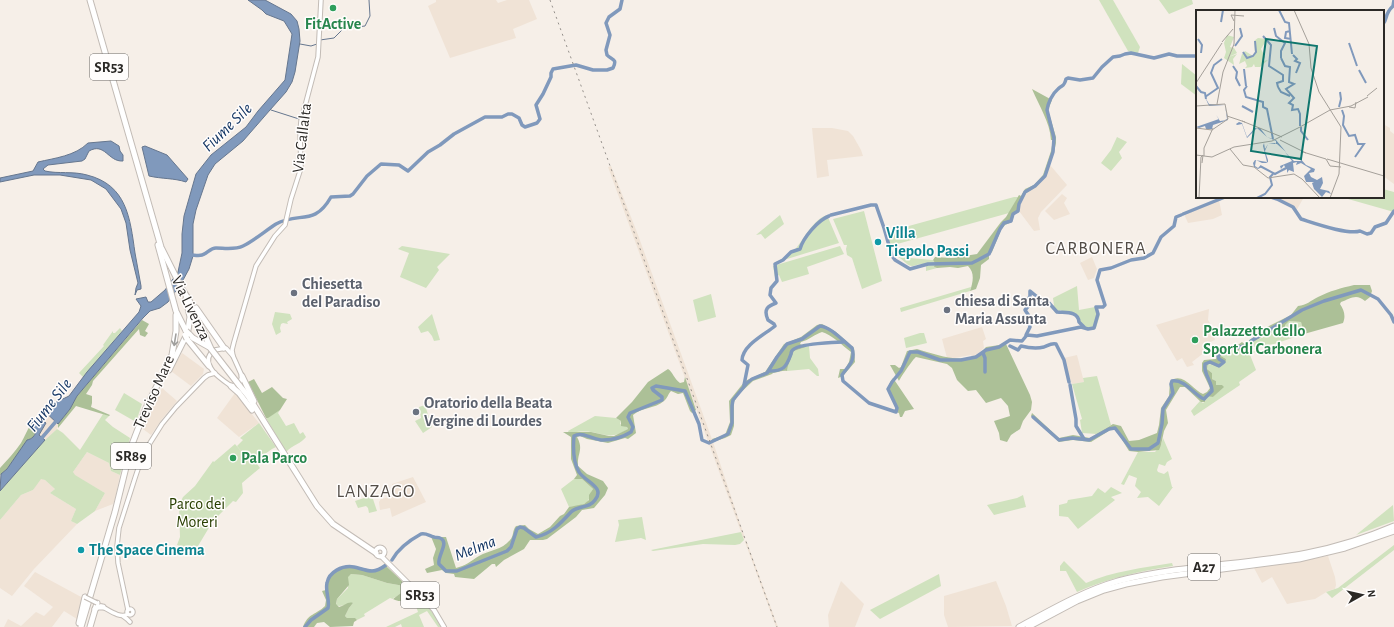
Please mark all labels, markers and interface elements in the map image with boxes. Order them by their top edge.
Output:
marker: FitActive [328,3,338,13]
inset map [1196,10,1384,198]
place label: FitActive [305,16,362,32]
road number: SR53 [90,54,128,80]
water label: Fiume Sile [199,99,255,155]
street label: Via Callalta [290,102,314,174]
place label: Villa Tiepolo Passi [886,225,969,259]
marker: Villa Tiepolo Passi [873,237,883,247]
district label: CARBONERA [1045,240,1147,258]
street label: Via Livenza [169,273,213,343]
place label: Chiesetta del Paradiso [302,276,380,310]
marker: Chiesetta del Paradiso [289,288,299,298]
place label: chiesa di Santa Maria Assunta [955,293,1050,327]
marker: chiesa di Santa Maria Assunta [942,305,952,315]
place label: Palazzetto dello Sport di Carbonera [1203,323,1322,357]
one-way arrow [171,333,179,346]
marker: Palazzetto dello Sport di Carbonera [1190,335,1200,345]
street label: Treviso Mare [131,353,177,431]
water label: Fiume Sile [23,375,75,435]
place label: Oratorio della Beata Vergine di Lourdes [424,395,553,429]
marker: Oratorio della Beata Vergine di Lourdes [411,407,421,417]
road number: SR89 [111,443,151,469]
place label: Pala Parco [241,450,307,466]
marker: Pala Parco [228,453,238,463]
district label: LANZAGO [336,483,416,501]
park label: Parco dei Moreri [169,496,225,530]
water label: Melma [452,532,498,564]
place label: The Space Cinema [89,542,205,558]
marker: The Space Cinema [76,545,86,555]
road number: A27 [1188,554,1220,580]
north arrow [1342,575,1382,615]
road number: SR53 [401,582,439,608]
text: N [1365,589,1377,598]

